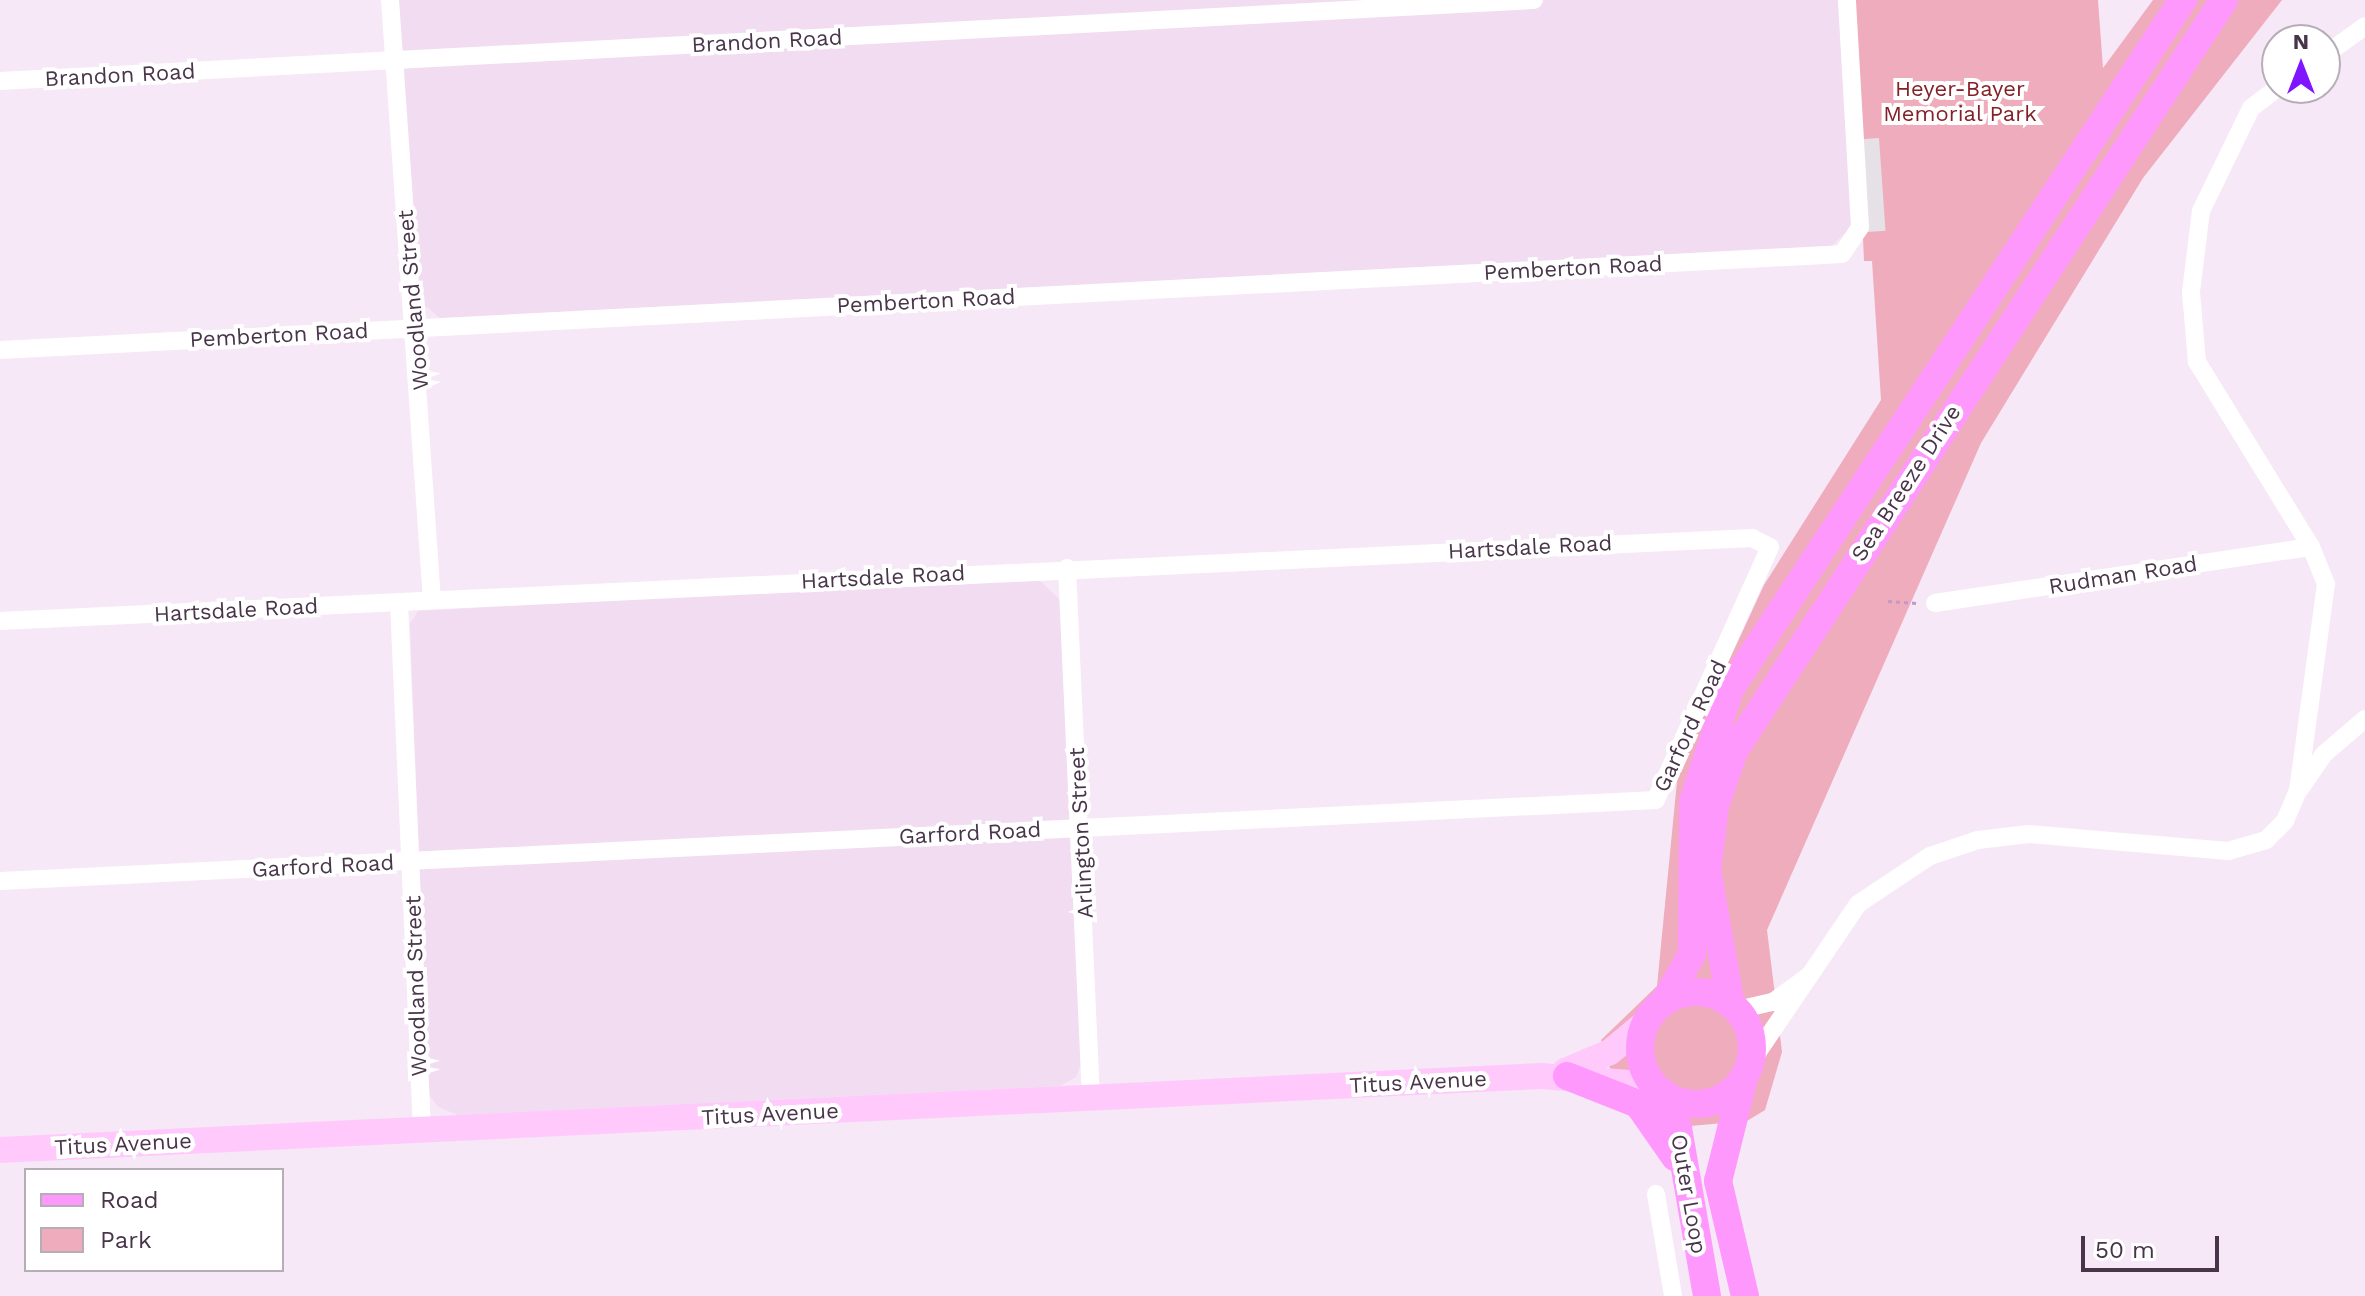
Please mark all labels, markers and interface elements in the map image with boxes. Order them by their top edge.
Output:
street label: Brandon Road [691,24,843,58]
north arrow [2261,24,2341,104]
text: N [2293,29,2309,54]
street label: Brandon Road [44,58,196,92]
park label: Heyer-Bayer Memorial Park [1883,75,2037,126]
street label: Woodland Street [392,209,434,391]
street label: Pemberton Road [1483,250,1663,286]
street label: Pemberton Road [836,283,1016,319]
street label: Pemberton Road [189,317,369,353]
street label: Sea Breeze Drive [1845,400,1967,566]
street label: Hartsdale Road [1447,530,1613,564]
street label: Rudman Road [2047,550,2199,600]
street label: Hartsdale Road [800,560,966,594]
street label: Hartsdale Road [153,593,319,627]
street label: Garford Road [1648,656,1732,796]
street label: Arlington Street [1063,747,1099,919]
street label: Garford Road [898,816,1042,850]
street label: Garford Road [251,849,395,883]
street label: Woodland Street [400,895,432,1077]
street label: Titus Avenue [1348,1065,1488,1099]
street label: Titus Avenue [700,1097,840,1131]
street label: Titus Avenue [53,1127,193,1161]
street label: Outer Loop [1665,1132,1713,1256]
legend [24,1168,284,1272]
text: Road [100,1186,159,1214]
scale bar [2085,1220,2223,1270]
text: Park [100,1226,152,1254]
text: 50 m [2095,1236,2155,1264]

